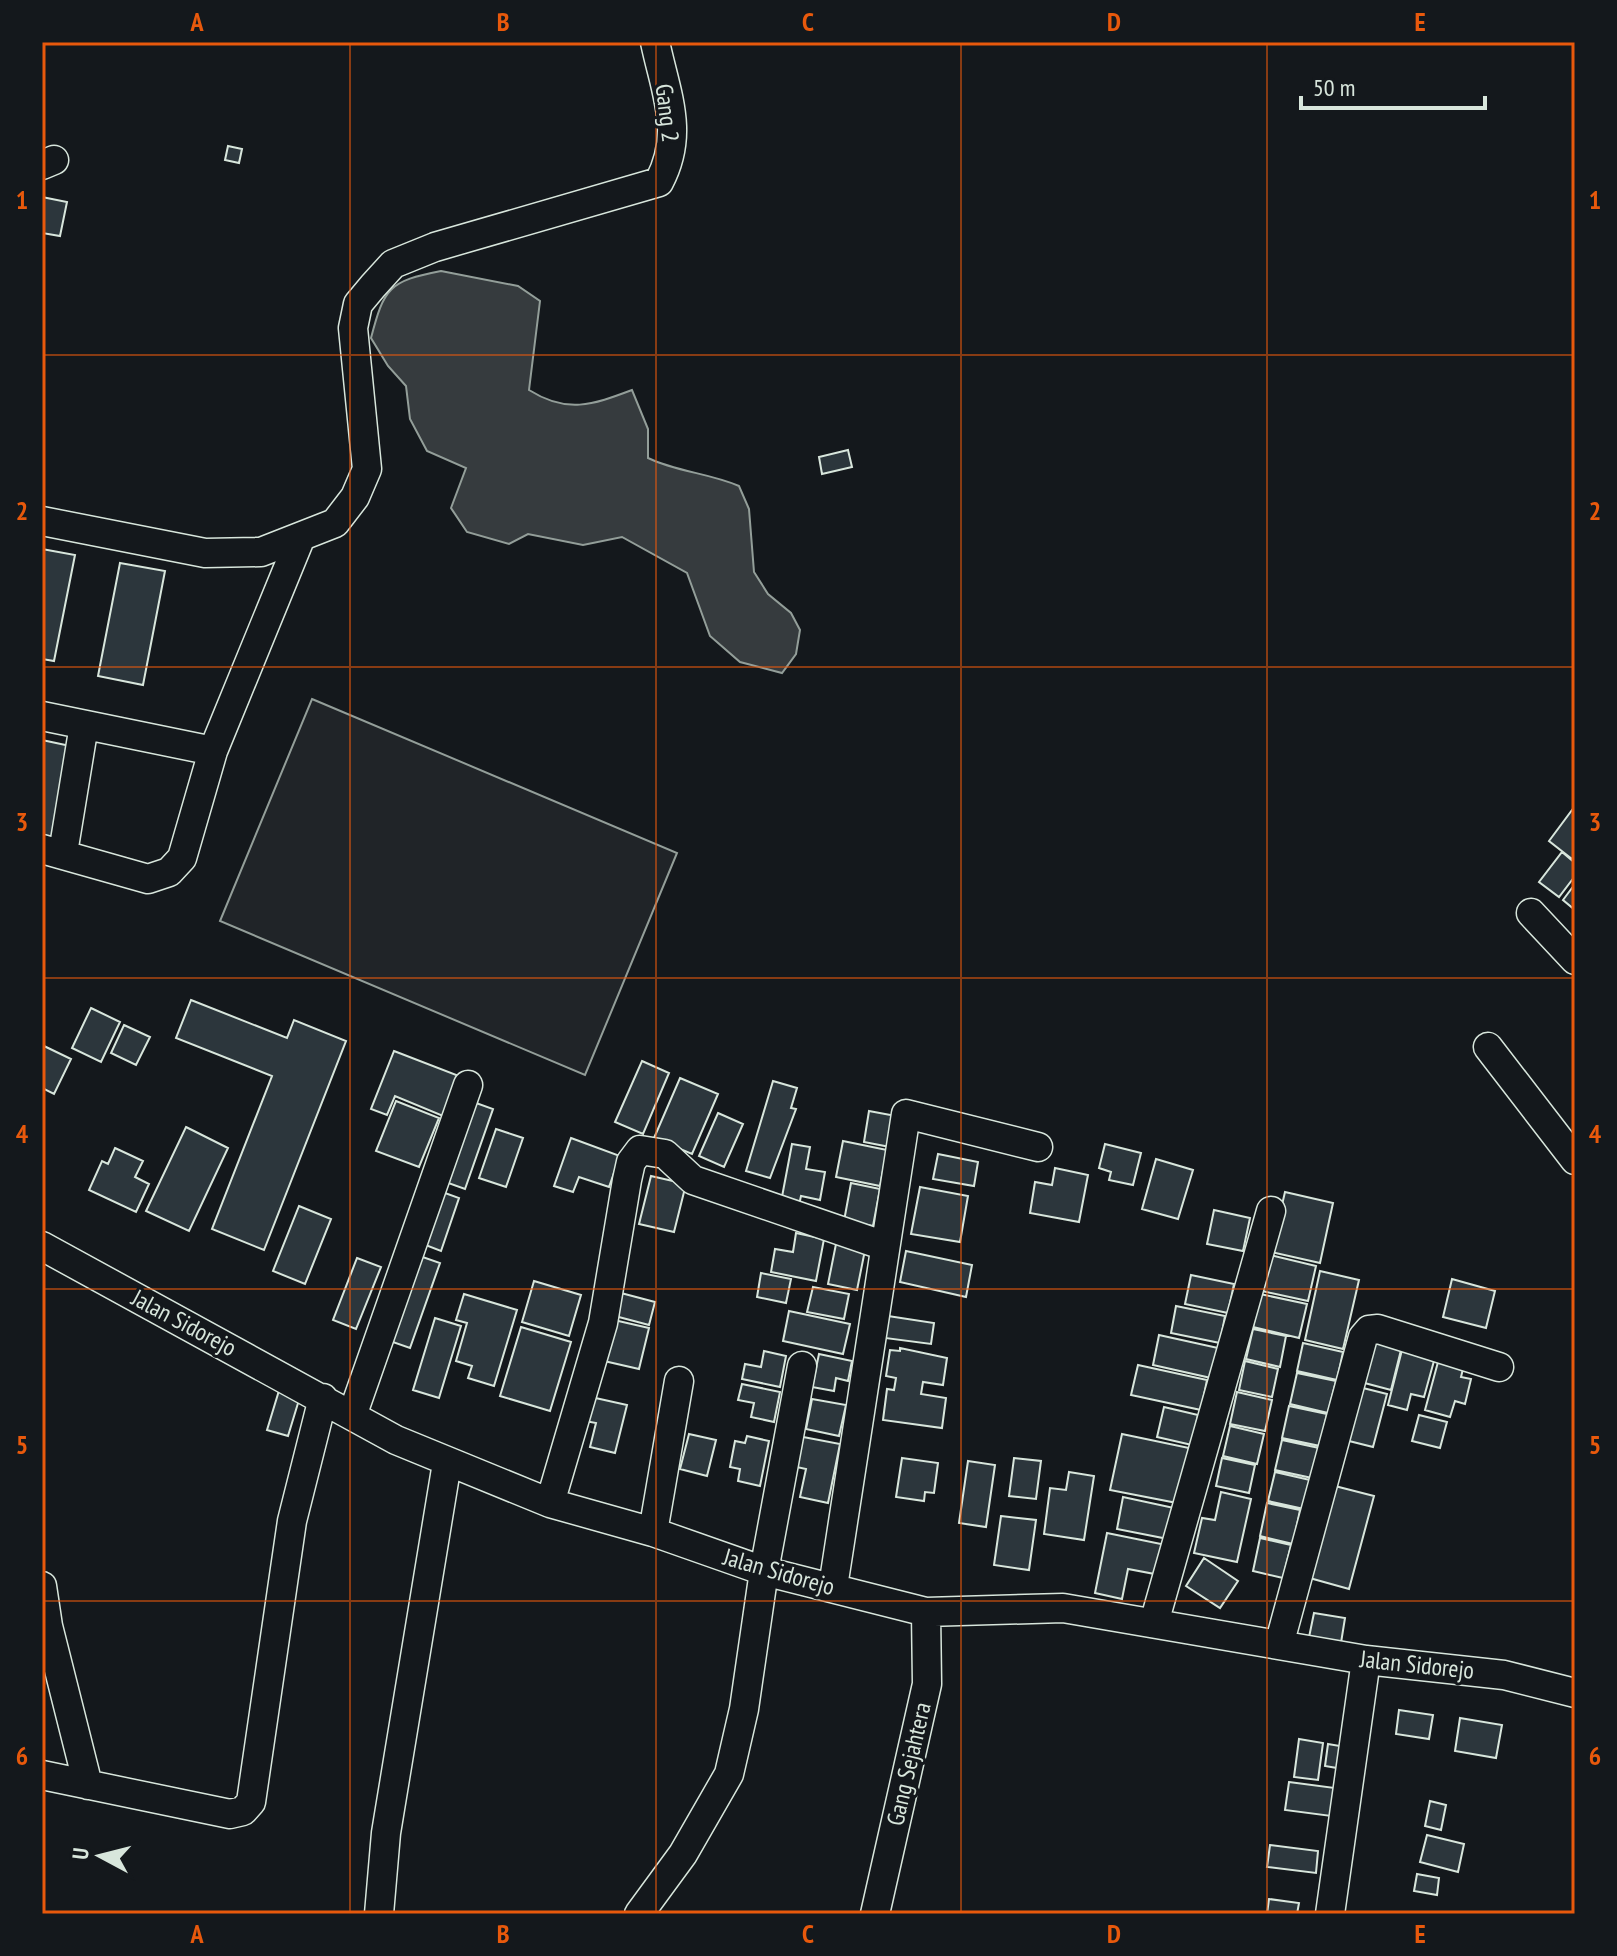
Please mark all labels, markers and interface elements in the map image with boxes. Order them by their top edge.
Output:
text: A [189,5,204,38]
text: B [497,5,510,38]
text: C [802,5,814,38]
text: D [1107,5,1121,38]
text: E [1414,5,1426,38]
scale bar [1301,60,1485,110]
text: 50 m [1313,72,1355,103]
street label: Gang 2 [649,82,686,144]
text: 1 [16,183,28,216]
text: 1 [1589,183,1601,216]
text: 2 [16,494,28,527]
text: 2 [1589,494,1601,527]
text: 3 [16,805,28,838]
text: 3 [1589,805,1601,838]
text: 4 [16,1117,29,1150]
text: 4 [1589,1117,1602,1150]
street label: Jalan Sidorejo [126,1282,242,1363]
text: 5 [16,1428,28,1461]
text: 5 [1589,1428,1601,1461]
street label: Jalan Sidorejo [719,1541,838,1602]
street label: Jalan Sidorejo [1358,1643,1476,1686]
street label: Gang Sejahtera [879,1699,938,1828]
text: 6 [16,1739,28,1772]
text: 6 [1589,1739,1601,1772]
north arrow [60,1816,140,1896]
text: U [66,1846,95,1861]
text: A [189,1917,204,1950]
text: B [497,1917,510,1950]
text: C [802,1917,814,1950]
text: D [1107,1917,1121,1950]
text: E [1414,1917,1426,1950]

